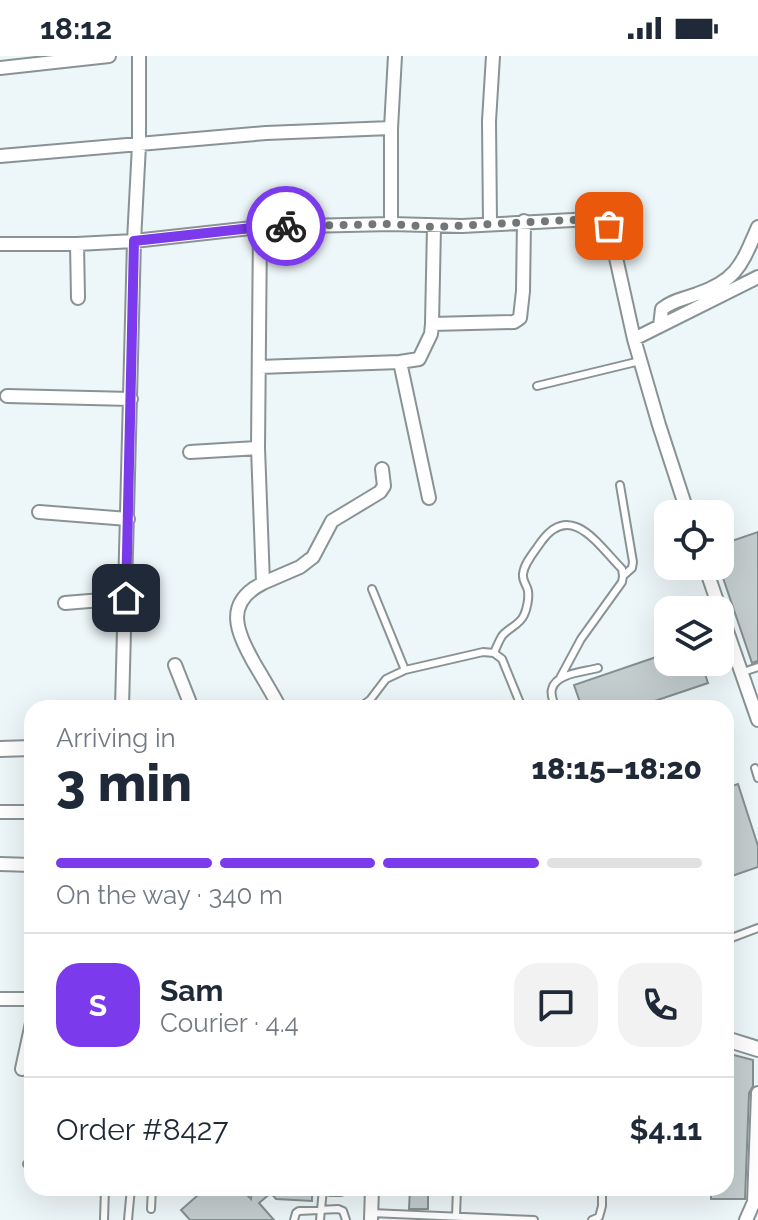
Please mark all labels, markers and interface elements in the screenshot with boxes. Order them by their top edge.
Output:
text: 18:12 [40,11,112,46]
courier [246,186,326,266]
pin [575,192,643,260]
icon: bike [264,204,308,248]
icon: bag [587,204,631,248]
map controls [654,500,734,676]
button: locate [654,500,734,580]
pin [92,564,160,632]
icon: home [104,576,148,620]
button: layers [654,596,734,676]
text: Arriving in [56,723,176,753]
text: 18:15–18:20 [532,751,702,786]
text: 3 min [56,752,192,813]
text: On the way · 340 m [56,880,283,910]
button: chat [514,963,598,1047]
button: phone [618,963,702,1047]
text: Sam [160,973,223,1008]
text: S [89,988,107,1023]
text: Courier · 4.4 [160,1008,299,1038]
text: Order #8427 [56,1112,229,1147]
text: $4.11 [629,1112,702,1147]

